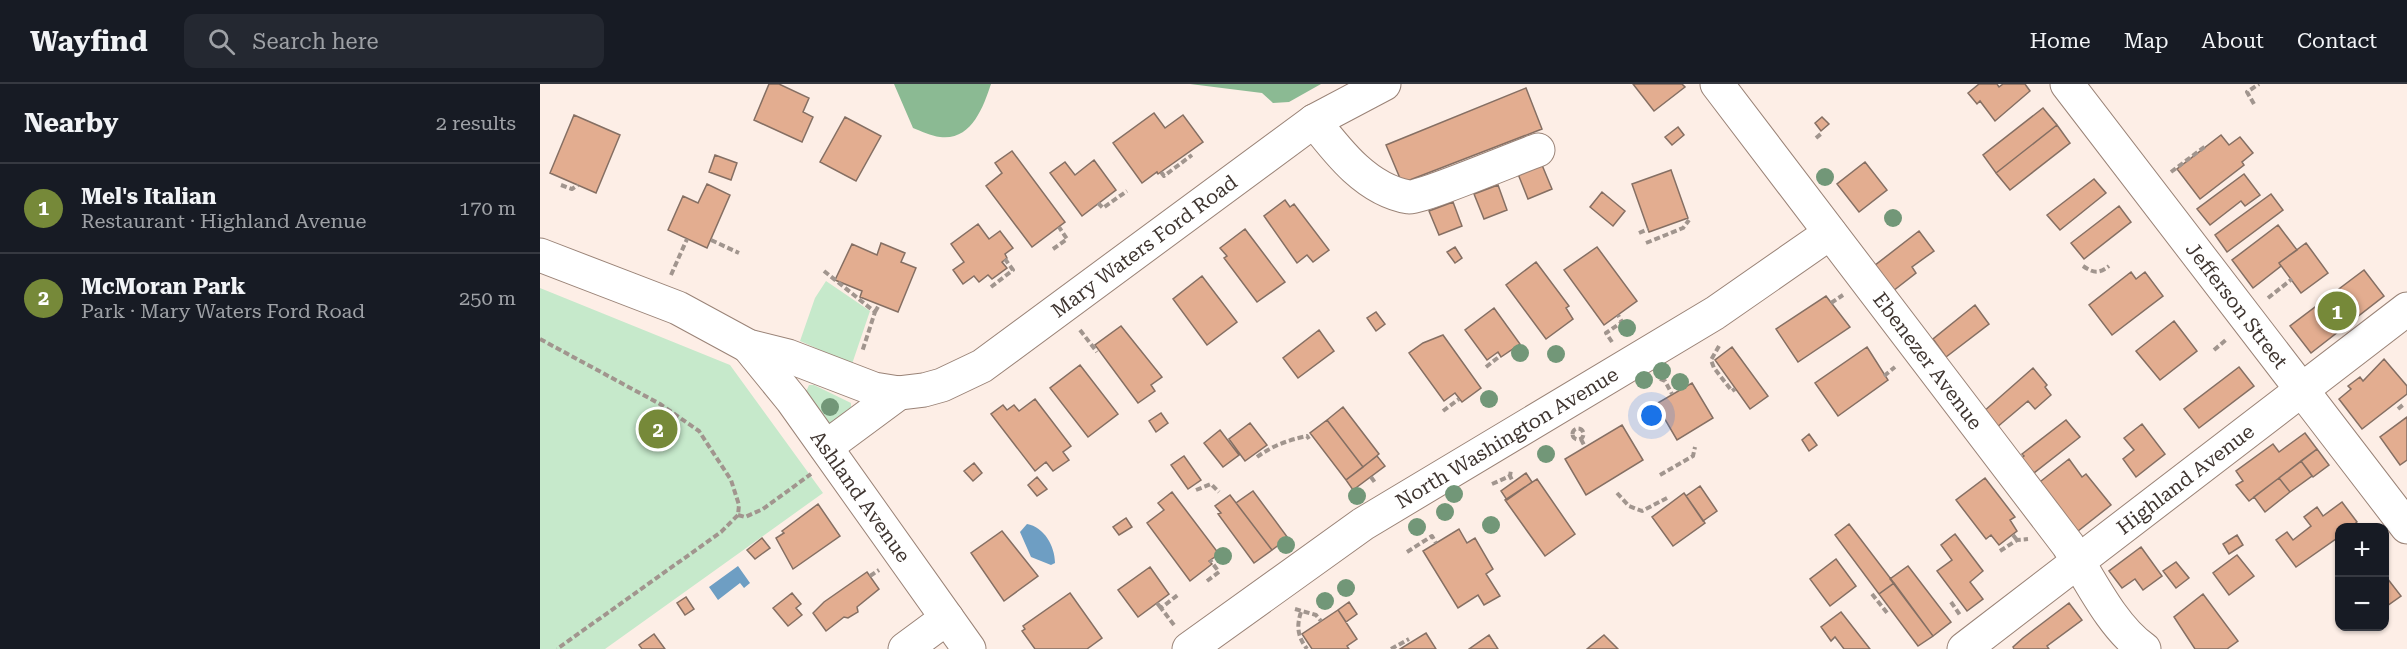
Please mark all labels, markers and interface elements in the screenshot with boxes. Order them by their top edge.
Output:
search box [184,14,604,68]
text: Wayfind [30,25,148,58]
icon: search [205,25,238,58]
text: Search here [253,29,379,54]
text: Home [2030,29,2091,53]
text: Map [2124,29,2169,53]
text: About [2202,29,2264,53]
text: Contact [2297,29,2377,53]
text: Nearby [24,108,118,138]
text: 2 results [436,111,516,135]
street label: Mary Waters Ford Road [1047,170,1242,323]
text: Mel's Italian [81,184,216,209]
text: 1 [38,196,49,220]
text: 170 m [459,196,516,220]
text: Restaurant · Highland Avenue [81,209,367,233]
street label: Jefferson Street [2181,237,2293,374]
text: McMoran Park [81,274,246,299]
text: 2 [38,286,49,310]
text: 250 m [459,286,516,310]
street label: Ebenezer Avenue [1868,288,1988,434]
pin: 1 [2318,288,2356,334]
text: Park · Mary Waters Ford Road [81,299,365,323]
street label: North Washington Avenue [1391,362,1622,514]
your location [1637,401,1666,430]
pin: 2 [638,406,678,452]
street label: Highland Avenue [2112,419,2259,539]
street label: Ashland Avenue [806,426,916,567]
map controls [2335,523,2389,631]
button: + [2335,523,2389,577]
button: − [2335,577,2389,631]

